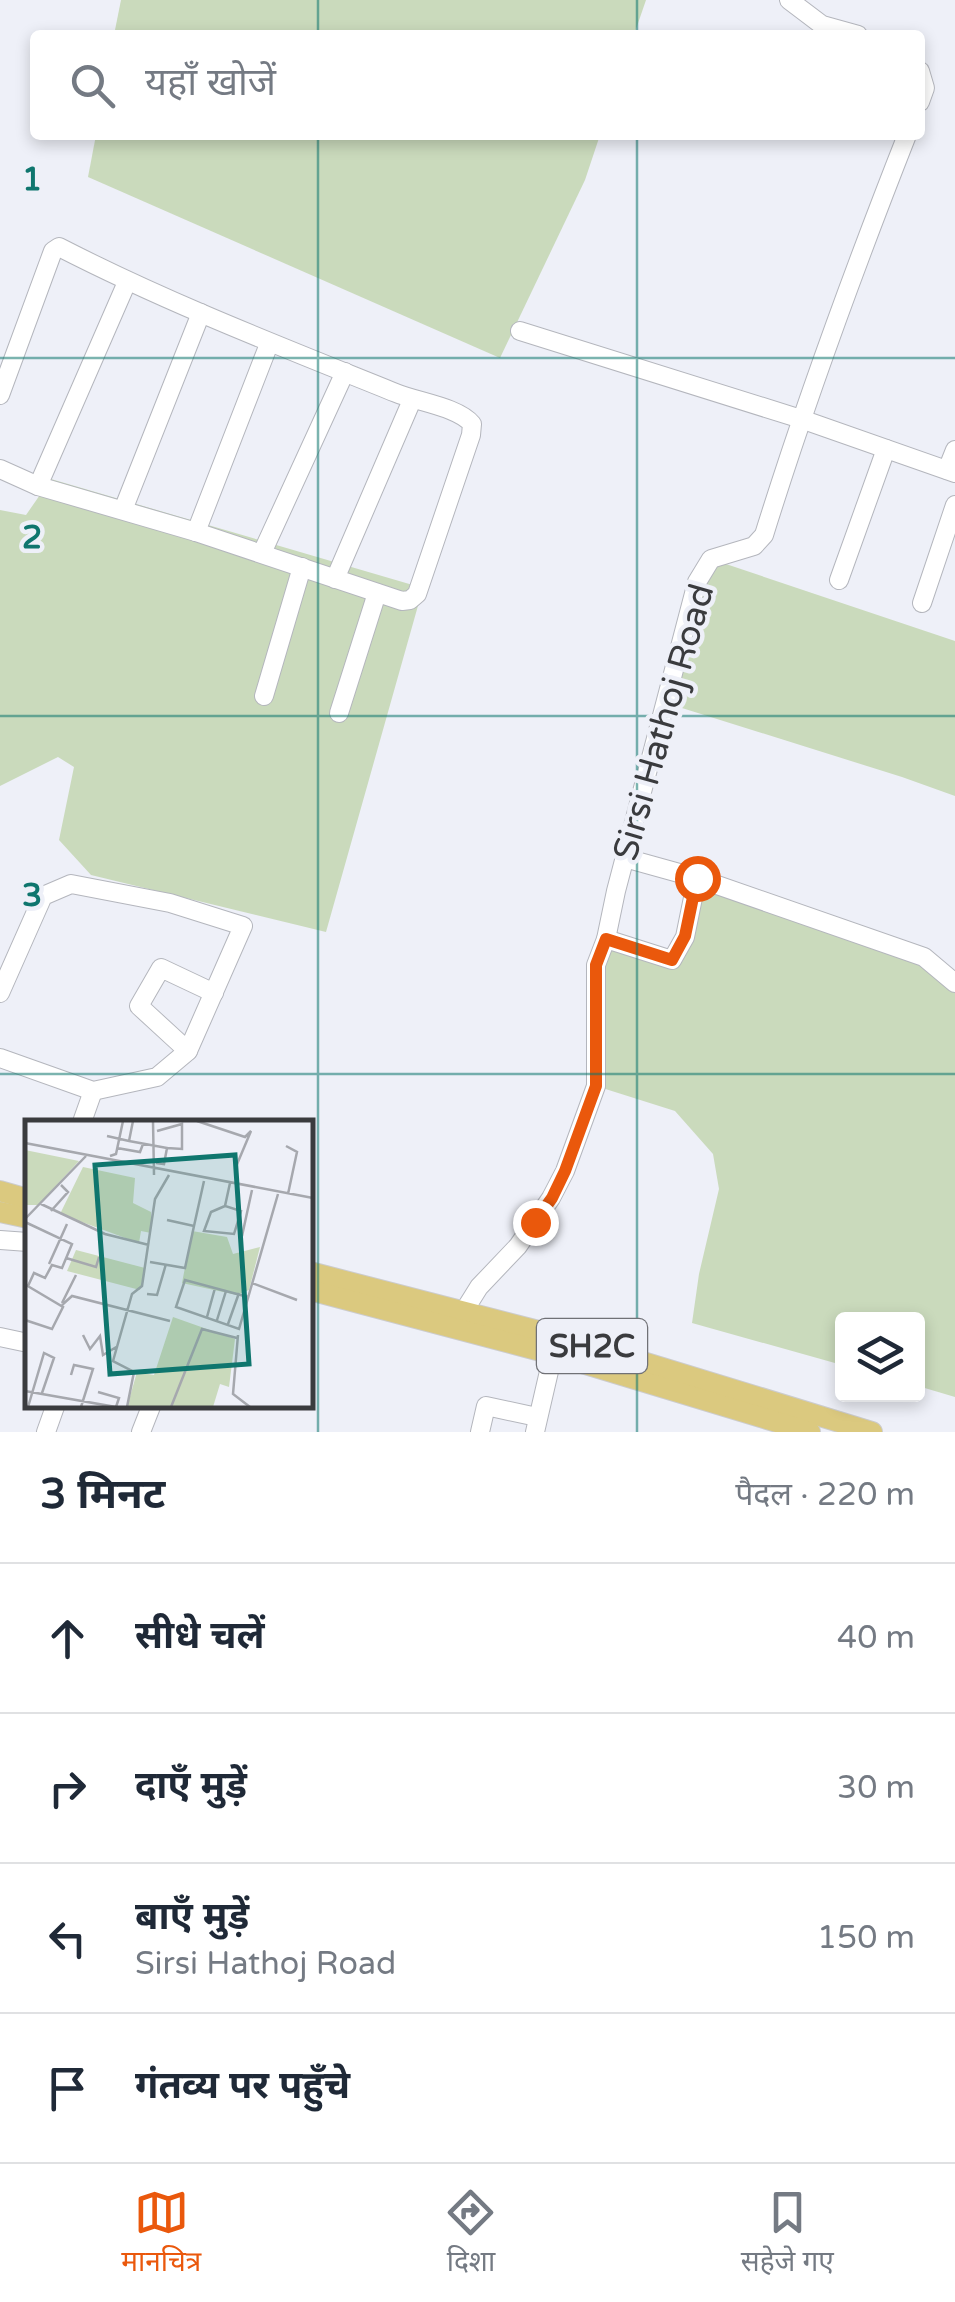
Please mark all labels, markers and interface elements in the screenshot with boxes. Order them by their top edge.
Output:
search box [30,30,925,140]
icon: search [65,58,120,113]
text: यहाँ खोजें [145,60,276,106]
text: 1 [22,161,42,199]
text: 2 [22,519,42,557]
street label: Sirsi Hathoj Road [604,579,724,865]
route start [675,856,721,902]
text: 3 [22,877,42,915]
inset map [25,1120,312,1407]
route end [513,1200,559,1246]
map controls [835,1312,925,1402]
button: layers [835,1312,925,1402]
road number: SH2C [537,1319,647,1373]
text: 3 मिनट [40,1469,165,1520]
text: पैदल · 220 m [735,1476,915,1514]
icon: ahead [40,1611,95,1666]
text: सीधे चलें [135,1613,265,1659]
text: 40 m [837,1619,915,1657]
icon: right [40,1761,95,1816]
text: दाएँ मुड़ें [135,1763,247,1809]
text: 30 m [837,1769,915,1807]
text: बाएँ मुड़ें [135,1894,249,1940]
icon: left [40,1911,95,1966]
text: 150 m [817,1919,915,1957]
text: Sirsi Hathoj Road [135,1945,396,1983]
icon: arrive [40,2061,95,2116]
text: गंतव्य पर पहुँचे [135,2063,350,2109]
tab: मानचित्र [121,2185,201,2282]
tab: दिशा [443,2185,498,2282]
tab: सहेजे गए [741,2185,834,2282]

